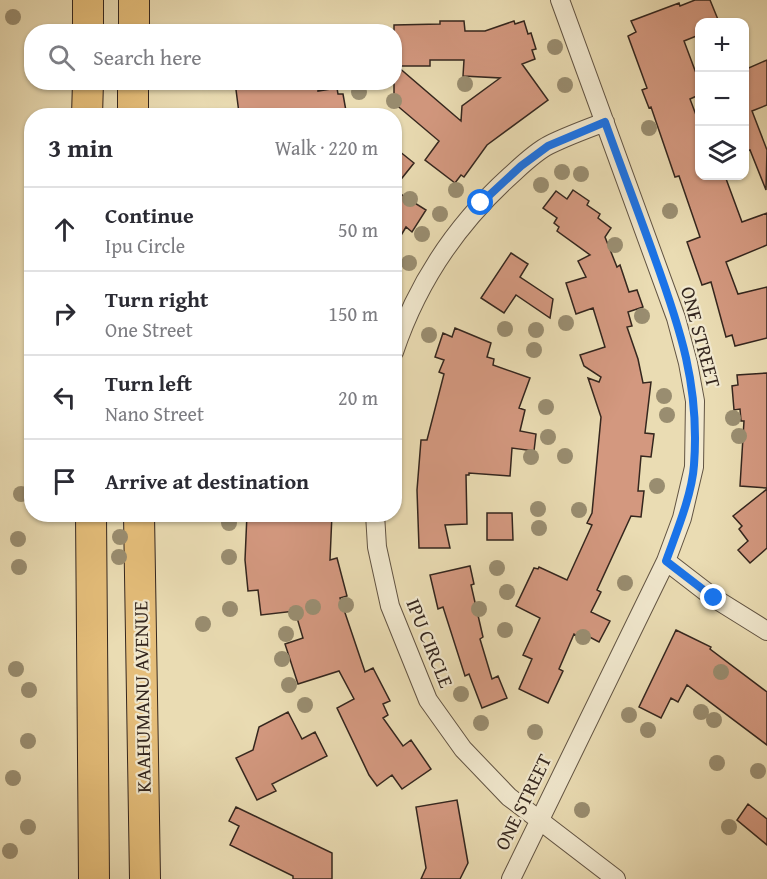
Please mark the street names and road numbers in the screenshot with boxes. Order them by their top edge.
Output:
street label: ONE STREET [674,283,729,391]
street label: IPU CIRCLE [399,594,461,692]
street label: KAAHUMANU AVENUE [125,601,158,793]
street label: ONE STREET [487,749,558,855]

